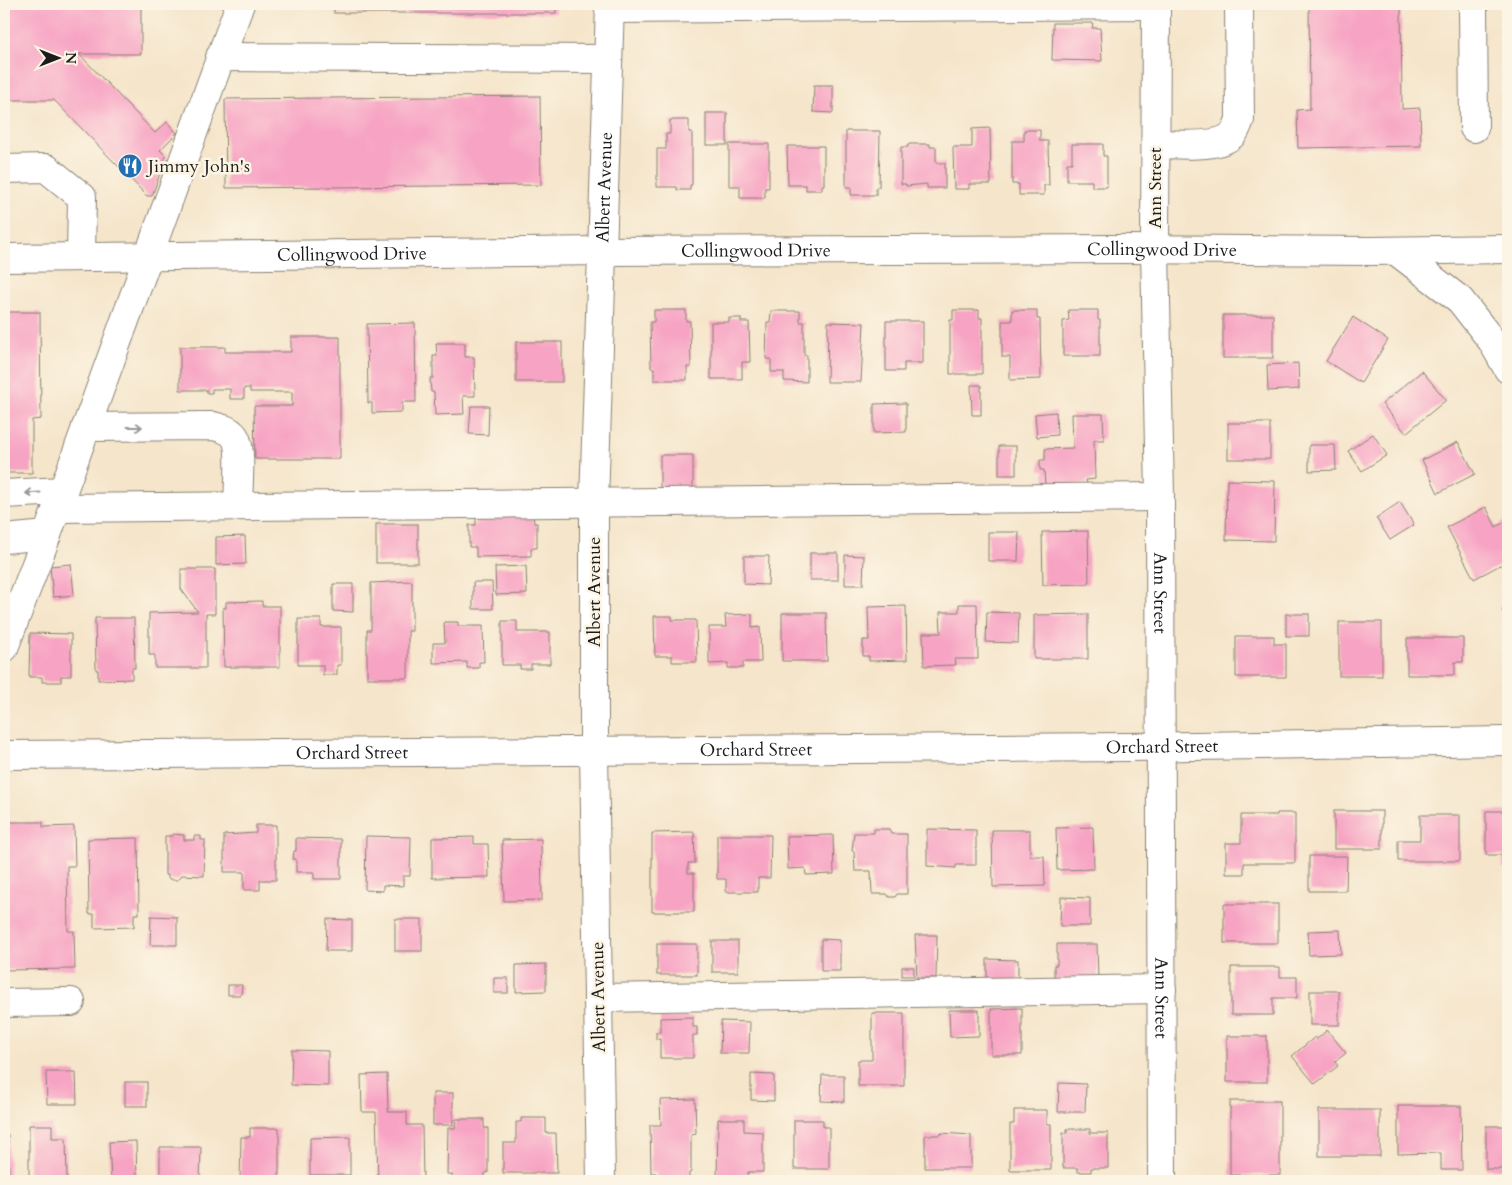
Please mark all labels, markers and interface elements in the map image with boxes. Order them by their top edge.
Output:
north arrow [32,32,82,82]
text: N [61,52,80,64]
street label: Albert Avenue [590,131,619,243]
street label: Ann Street [1143,147,1168,229]
restaurant icon: Jimmy John's [117,153,143,179]
place label: Jimmy John's [145,154,250,179]
street label: Collingwood Drive [1087,237,1237,263]
street label: Collingwood Drive [681,238,831,264]
street label: Collingwood Drive [277,241,427,268]
one-way arrow [126,422,143,432]
one-way arrow [25,488,41,497]
street label: Albert Avenue [582,537,607,647]
street label: Ann Street [1147,552,1172,634]
street label: Orchard Street [1106,734,1219,760]
street label: Orchard Street [700,737,813,763]
street label: Orchard Street [296,740,409,766]
street label: Albert Avenue [585,941,612,1053]
street label: Ann Street [1148,957,1174,1039]

